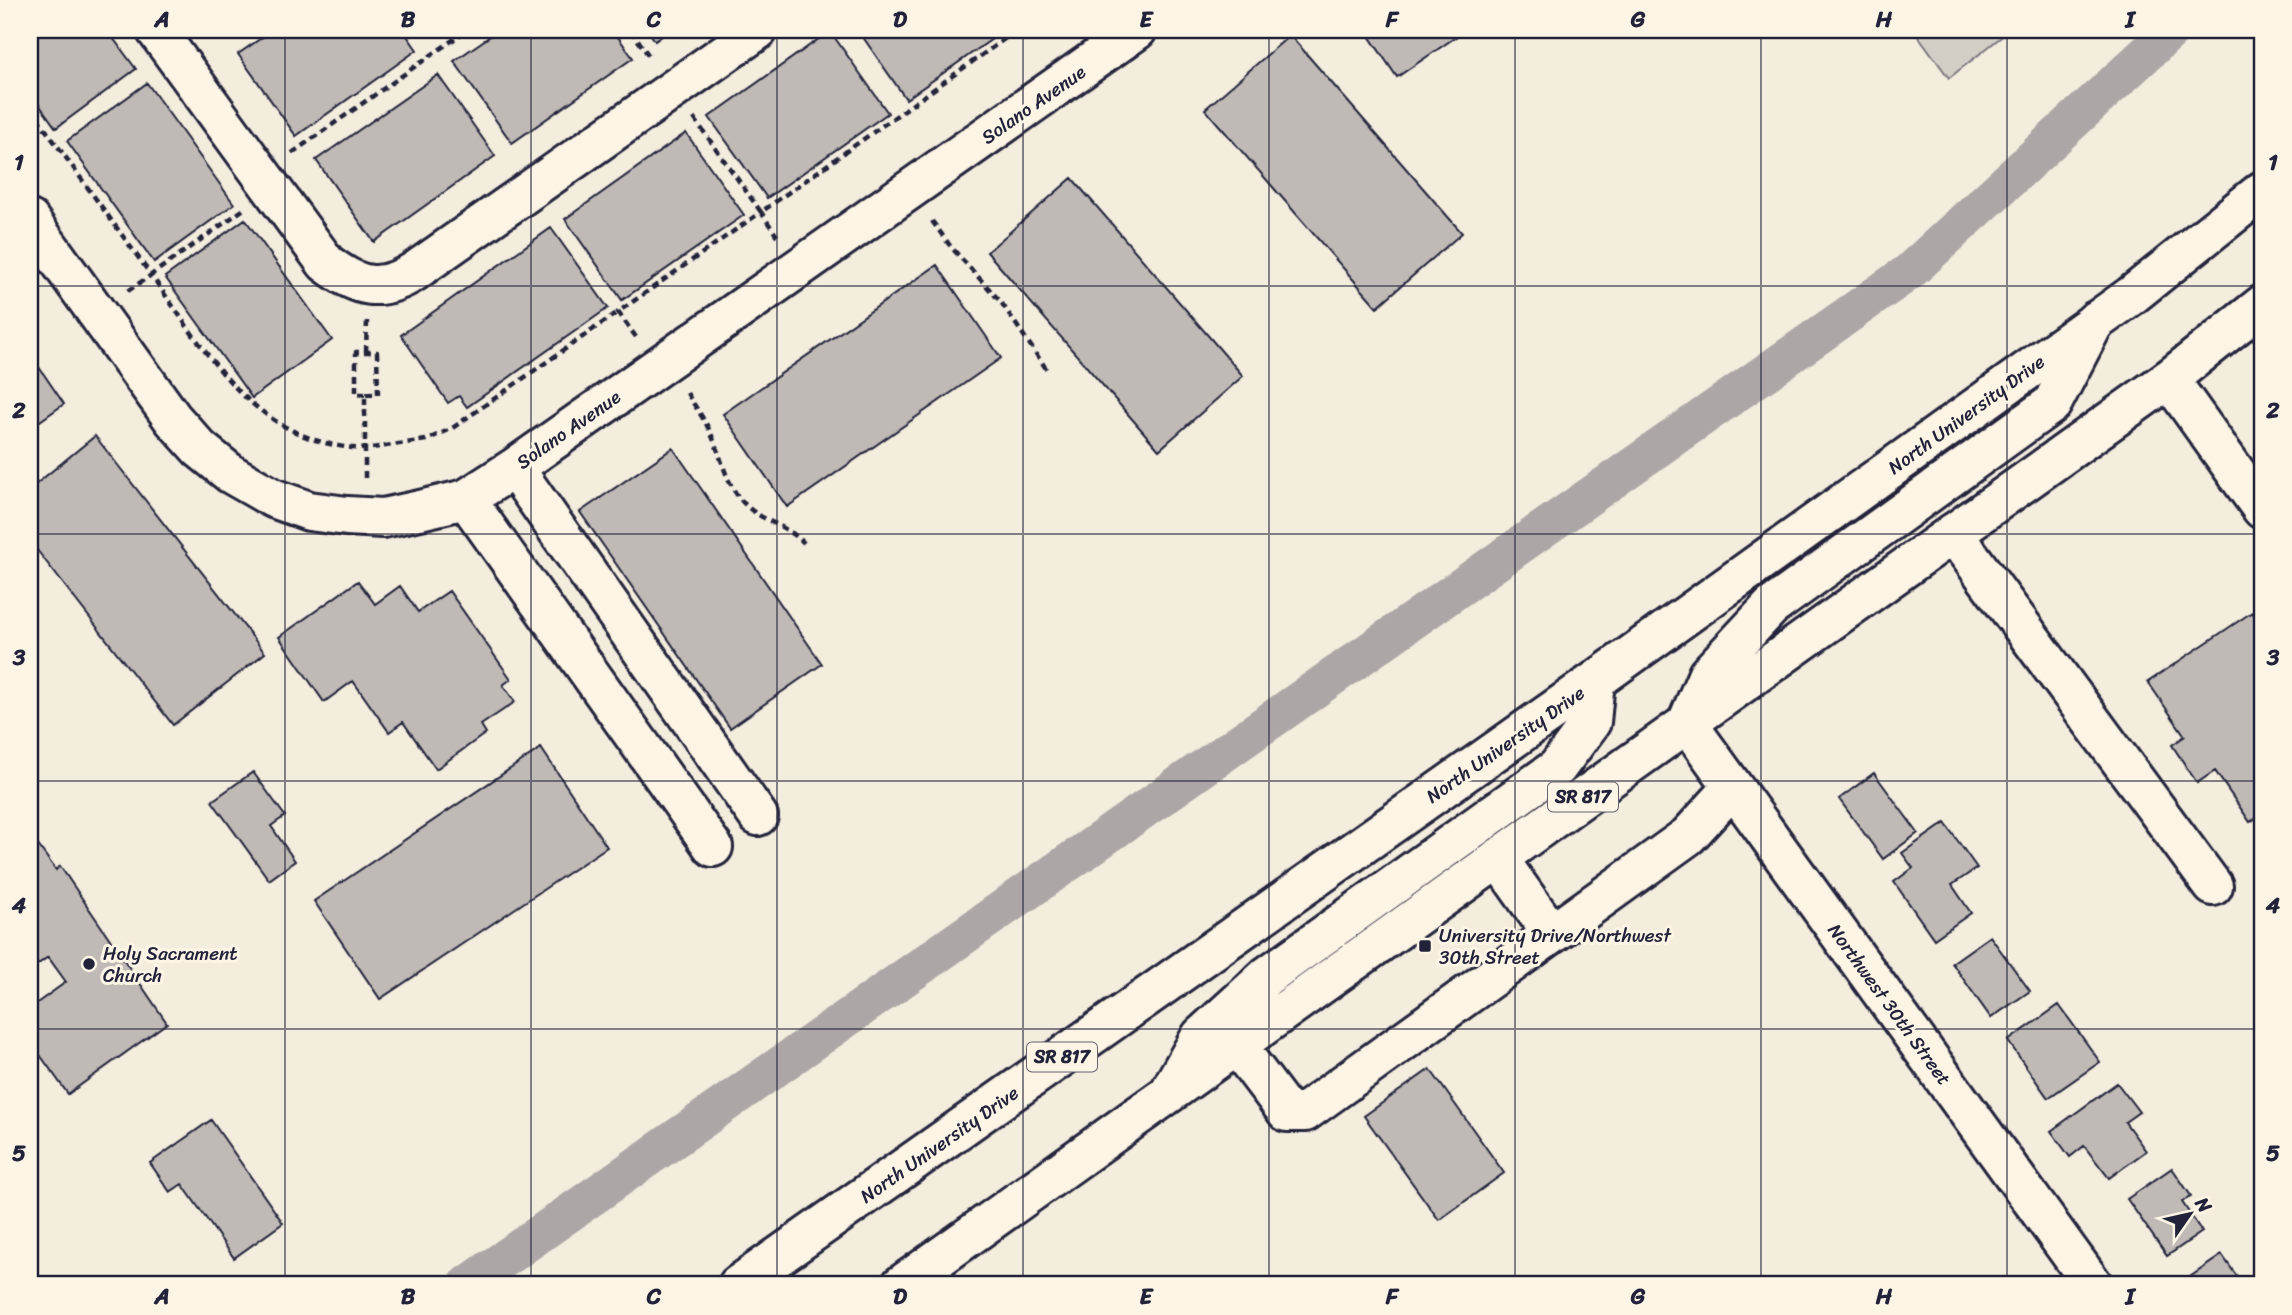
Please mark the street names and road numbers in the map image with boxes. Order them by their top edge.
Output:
street label: Solano Avenue [974,56,1093,153]
street label: North University Drive [1880,346,2052,483]
street label: Solano Avenue [509,381,628,478]
street label: North University Drive [1419,677,1592,812]
road number: SR 817 [1548,782,1618,812]
street label: Northwest 30th Street [1819,916,1960,1092]
road number: SR 817 [1027,1042,1097,1072]
street label: North University Drive [853,1077,1026,1212]

